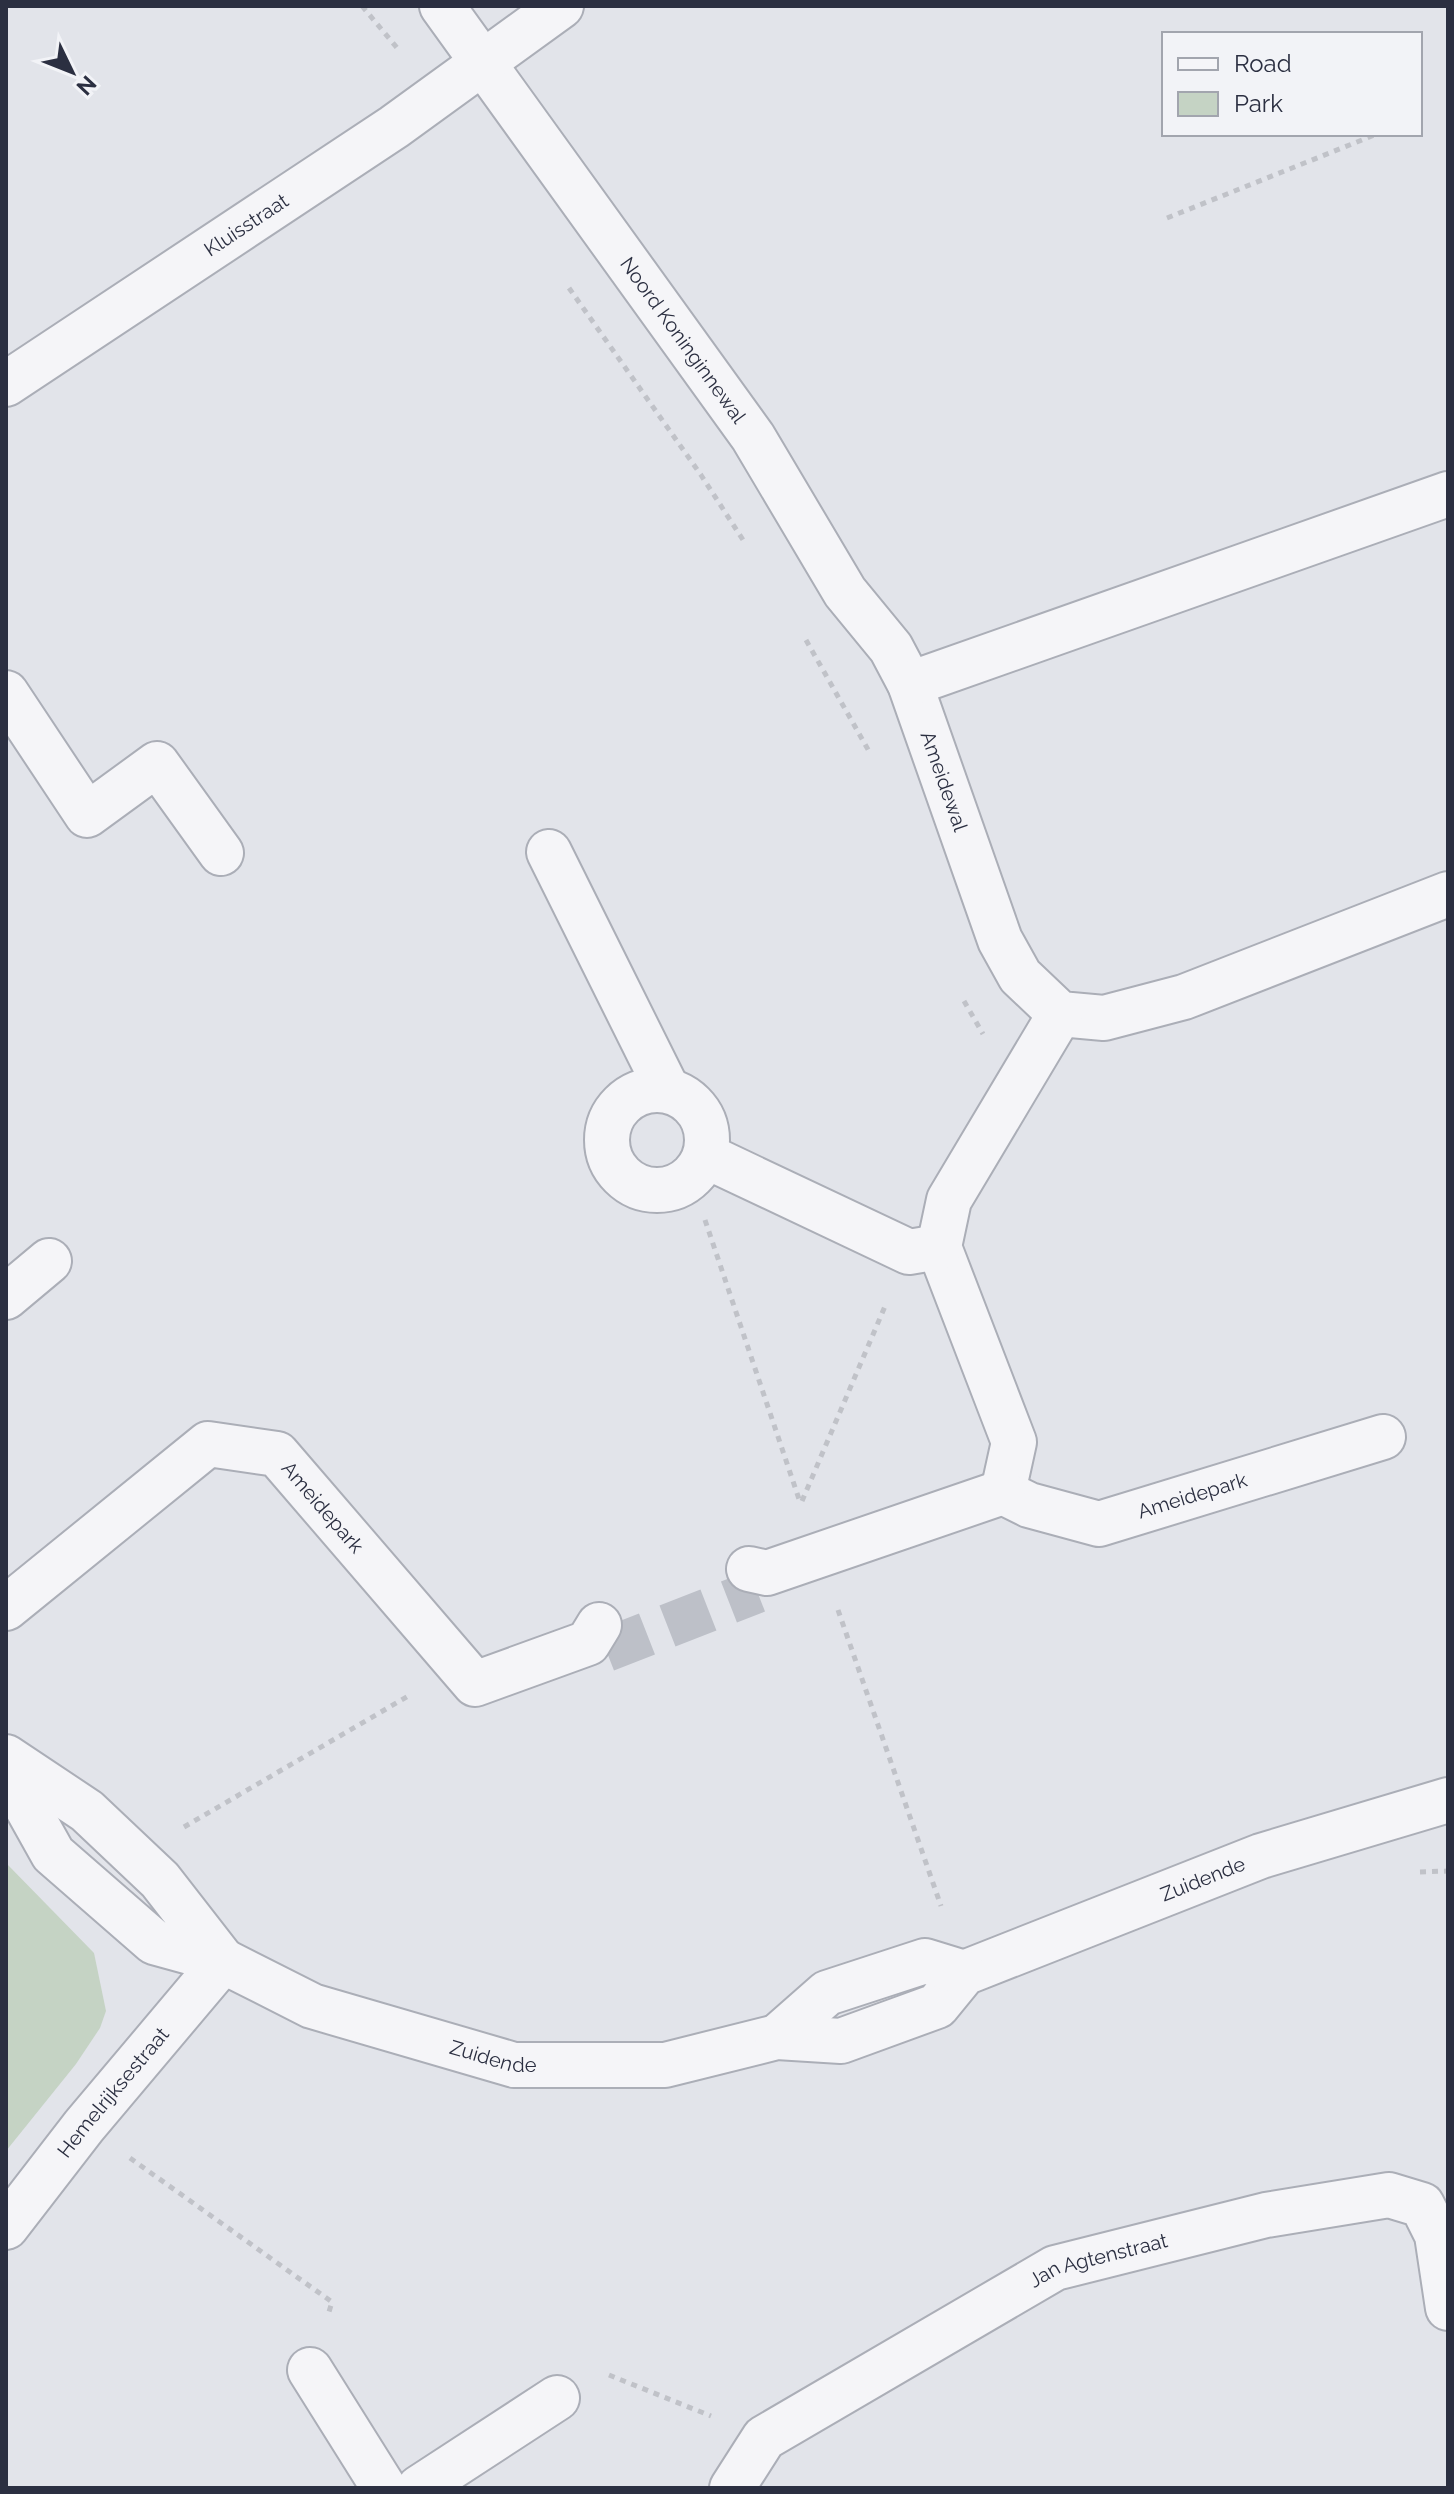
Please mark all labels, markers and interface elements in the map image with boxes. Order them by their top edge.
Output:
north arrow [32,32,112,112]
legend [1162,32,1422,136]
text: Road [1234,49,1292,78]
text: N [71,71,102,101]
text: Park [1234,89,1283,118]
street label: Kluisstraat [199,188,293,261]
street label: Noord Koninginnewal [615,252,751,428]
street label: Ameidewal [916,728,973,835]
street label: Ameidepark [277,1456,369,1558]
street label: Ameidepark [1135,1467,1250,1523]
street label: Zuidende [1157,1851,1249,1906]
street label: Hemelrijksestraat [52,2022,174,2162]
street label: Zuidende [447,2035,537,2077]
street label: Jan Agtenstraat [1024,2228,1170,2293]

